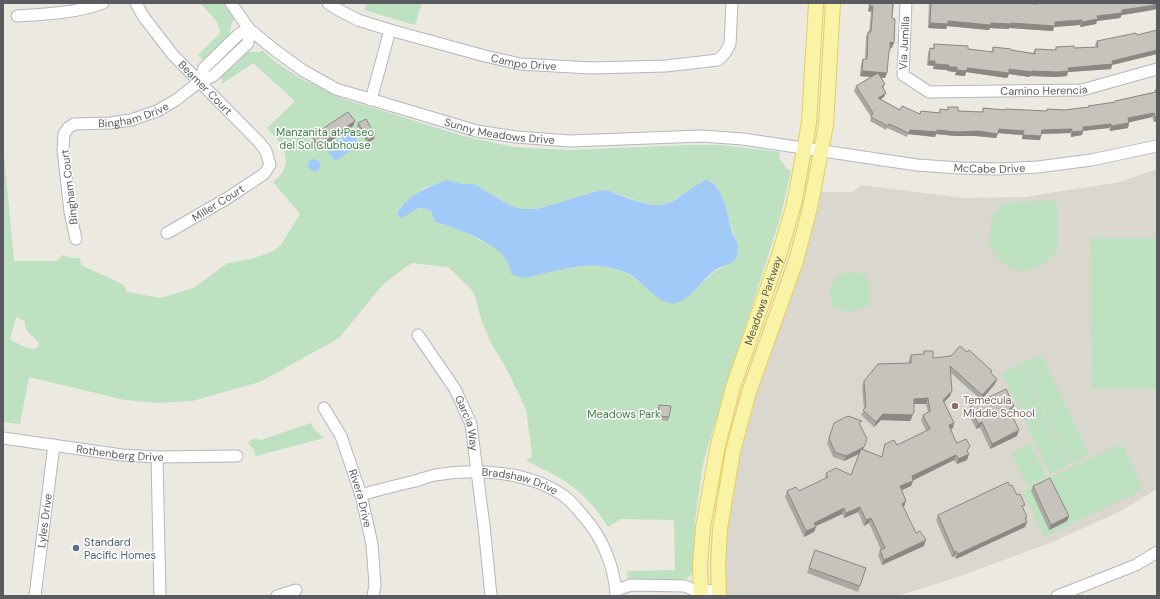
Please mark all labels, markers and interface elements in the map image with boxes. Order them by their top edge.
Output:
street label: Via Jumilla [896,16,912,70]
street label: Campo Drive [490,51,557,73]
street label: Beamer Court [175,58,235,118]
street label: Camino Herencia [1000,82,1089,98]
street label: Bingham Drive [98,99,171,130]
street label: Sunny Meadows Drive [443,115,555,147]
park label: Manzanita at Paseo del Sol Clubhouse [276,125,374,152]
street label: Bingham Court [57,148,81,226]
street label: McCabe Drive [953,161,1026,176]
street label: Miller Court [189,181,247,225]
street label: Meadows Parkway [741,254,785,347]
street label: Garcia Way [452,393,481,452]
place label: Temecula Middle School [963,393,1035,420]
marker: Temecula Middle School [950,401,960,411]
park label: Meadows Park [587,407,661,421]
street label: Rothenberg Drive [75,442,164,464]
street label: Bradshaw Drive [481,465,561,498]
street label: Rivera Drive [346,467,375,529]
street label: Lyles Drive [34,493,55,549]
place label: Standard Pacific Homes [84,535,156,562]
marker: Standard Pacific Homes [71,543,81,553]

